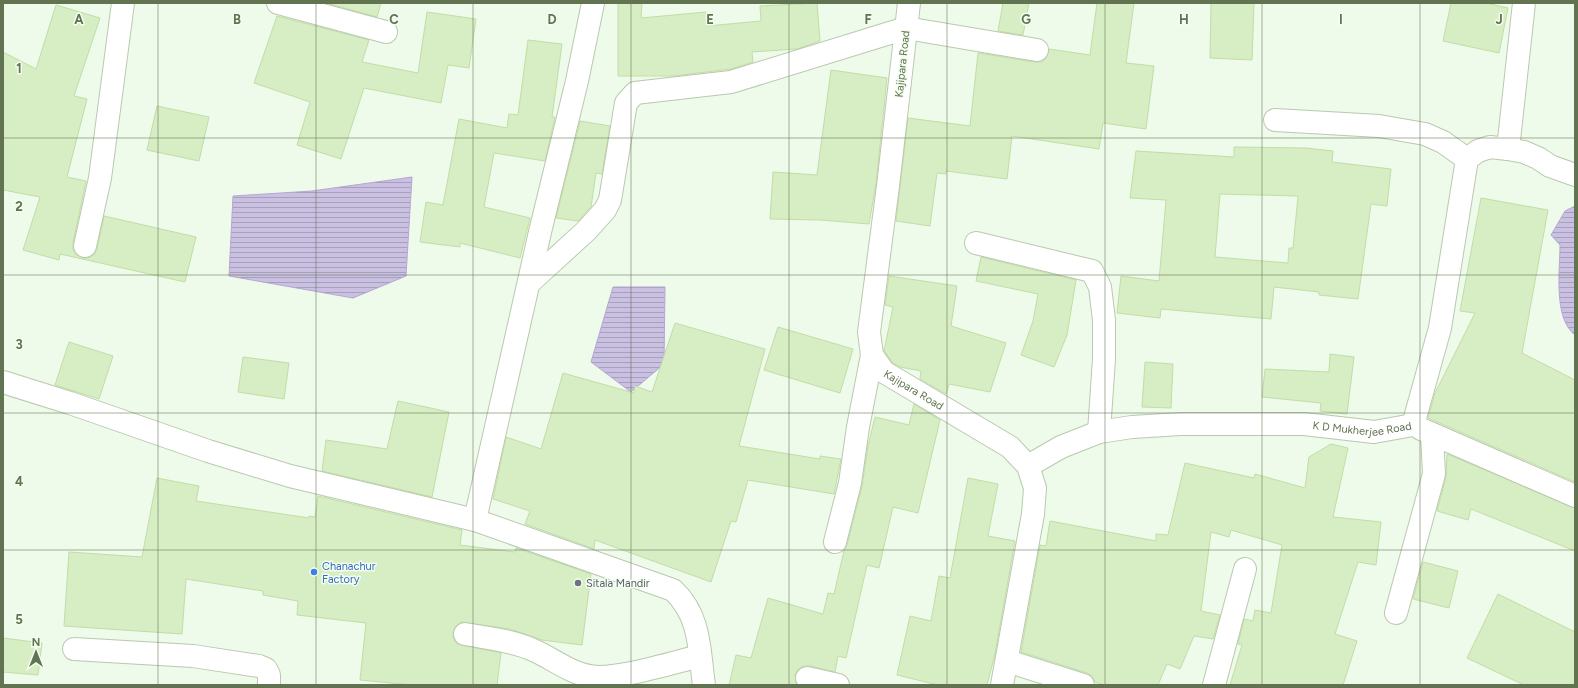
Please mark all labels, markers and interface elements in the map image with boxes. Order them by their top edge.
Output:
text: A [74,12,84,27]
text: B [233,12,241,27]
text: C [389,12,399,27]
text: D [547,12,557,27]
text: E [706,12,714,27]
text: F [864,12,872,27]
text: G [1021,12,1031,27]
text: H [1179,12,1189,27]
text: I [1339,12,1343,27]
text: J [1495,12,1503,27]
street label: Kajipara Road [893,30,912,98]
text: 1 [16,61,22,76]
text: 2 [15,199,23,214]
text: 3 [15,337,23,352]
street label: Kajipara Road [881,367,946,413]
street label: K D Mukherjee Road [1312,419,1413,439]
text: 4 [15,474,23,489]
place label: Chanachur Factory [322,560,376,586]
marker: Chanachur Factory [309,567,319,577]
place label: Sitala Mandir [586,577,650,590]
marker: Sitala Mandir [573,578,583,588]
text: 5 [15,612,23,627]
north arrow [16,632,56,672]
text: N [32,636,40,649]

